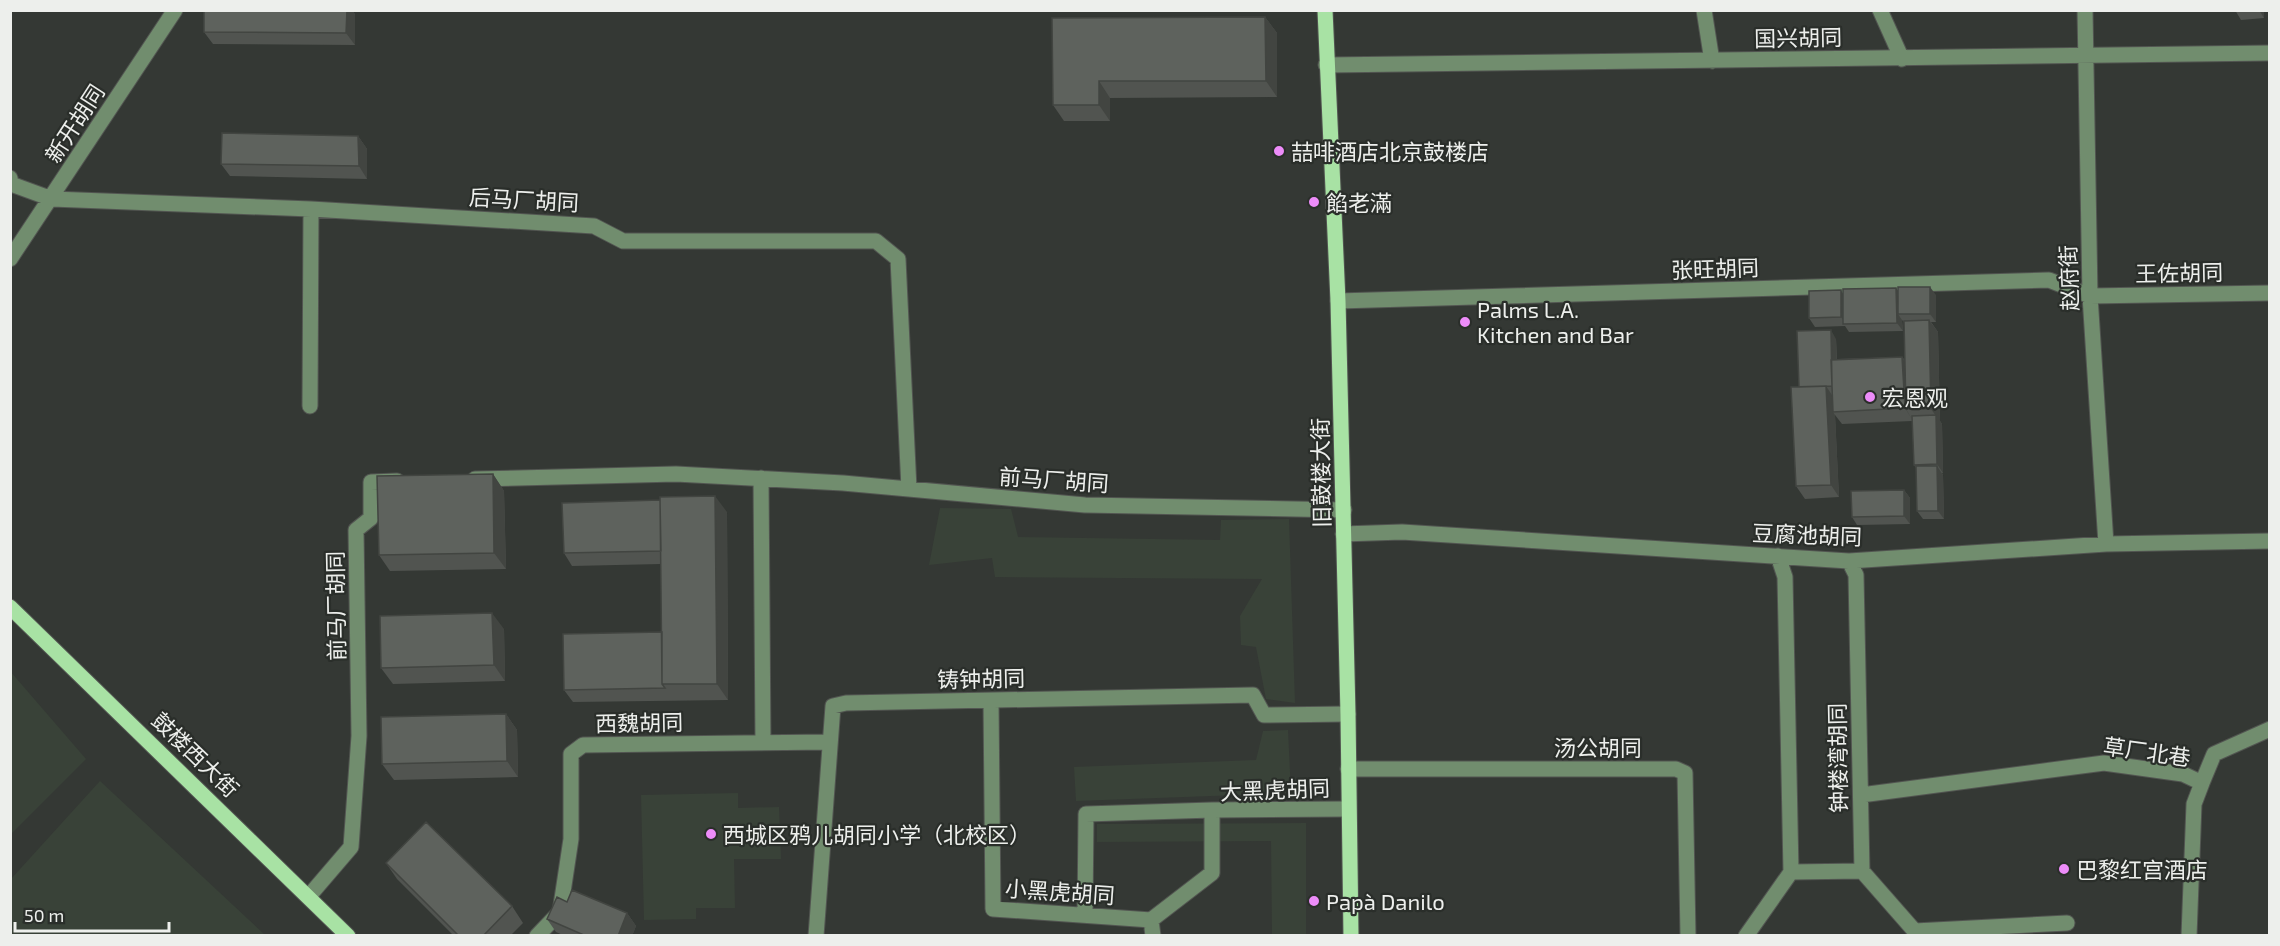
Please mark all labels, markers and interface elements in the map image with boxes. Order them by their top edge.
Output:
street label: 国兴胡同 [1754,23,1842,51]
street label: 新开胡同 [39,79,109,167]
place label: 喆啡酒店北京鼓楼店 [1291,138,1489,164]
marker: 喆啡酒店北京鼓楼店 [1272,144,1286,158]
street label: 后马厂胡同 [468,183,580,215]
place label: 餡老滿 [1326,189,1392,215]
marker: 餡老滿 [1307,195,1321,209]
street label: 赵府街 [2054,245,2082,311]
street label: 张旺胡同 [1671,253,1759,283]
street label: 王佐胡同 [2135,258,2223,286]
place label: Palms L.A. Kitchen and Bar [1477,296,1634,347]
marker: Palms L.A. Kitchen and Bar [1458,315,1472,329]
place label: 宏恩观 [1882,384,1948,410]
marker: 宏恩观 [1863,390,1877,404]
street label: 旧鼓楼大街 [1306,418,1334,528]
street label: 前马厂胡同 [998,462,1110,496]
street label: 豆腐池胡同 [1752,519,1862,549]
street label: 前马厂胡同 [321,551,349,661]
street label: 铸钟胡同 [937,664,1025,692]
street label: 钟楼湾胡同 [1823,703,1851,813]
street label: 鼓楼西大街 [147,706,245,802]
street label: 西魏胡同 [595,708,683,736]
street label: 草厂北巷 [2102,732,2192,770]
street label: 汤公胡同 [1554,734,1642,760]
street label: 大黑虎胡同 [1220,774,1330,804]
place label: 西城区鸦儿胡同小学（北校区） [723,821,1031,847]
marker: 西城区鸦儿胡同小学（北校区） [704,827,718,841]
place label: 巴黎红宫酒店 [2076,856,2208,882]
marker: 巴黎红宫酒店 [2057,862,2071,876]
street label: 小黑虎胡同 [1004,874,1116,908]
place label: Papà Danilo [1326,888,1445,914]
marker: Papà Danilo [1307,894,1321,908]
scale bar [15,895,170,933]
text: 50 m [24,904,64,926]

